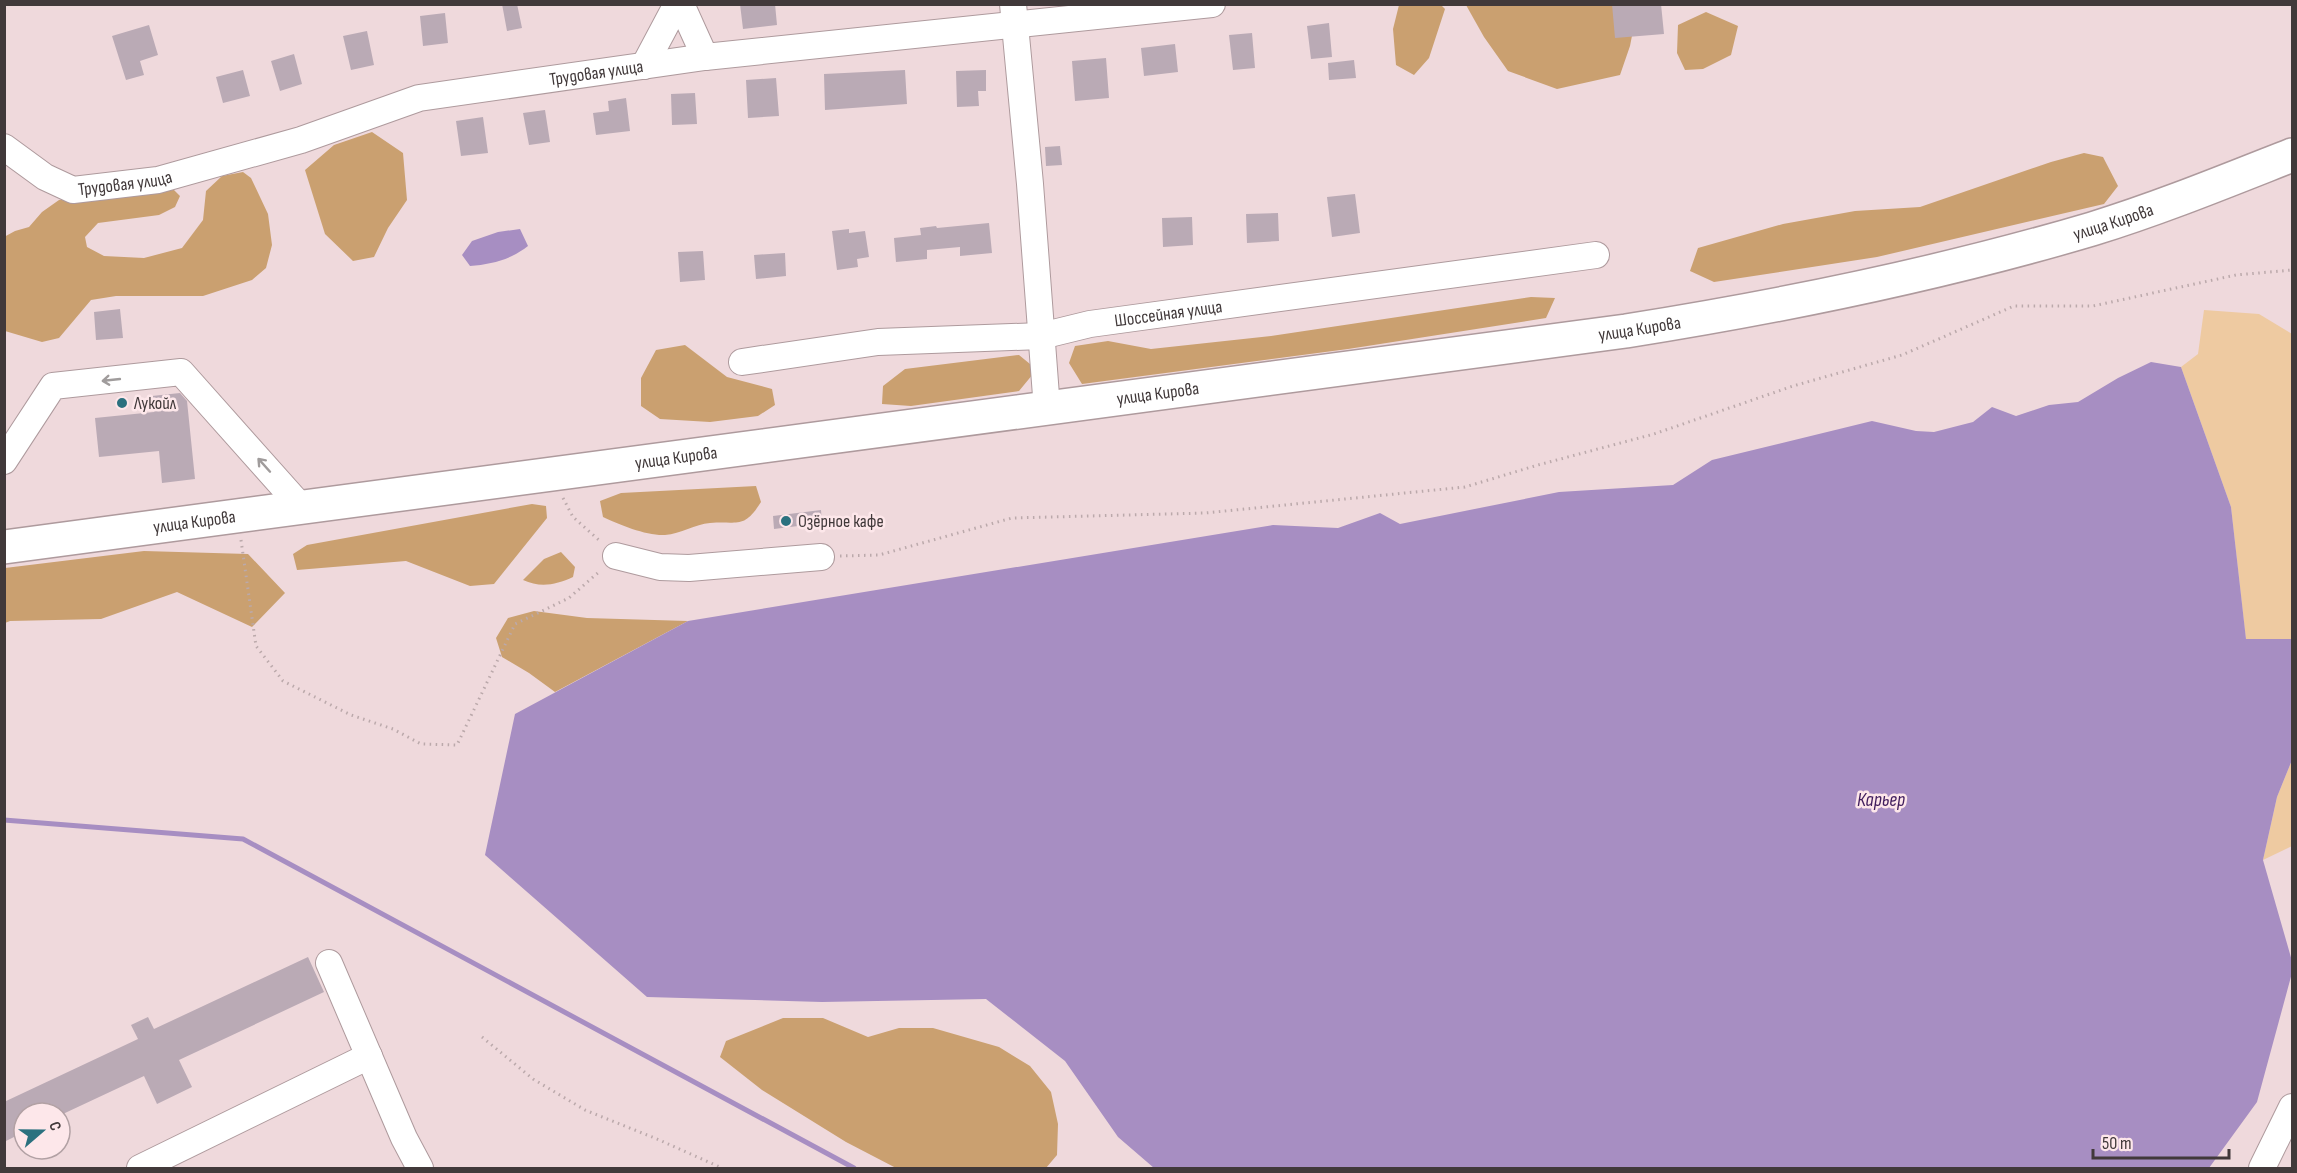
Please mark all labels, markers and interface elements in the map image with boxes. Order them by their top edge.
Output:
street label: Трудовая улица [548,56,645,90]
street label: Трудовая улица [77,167,175,200]
street label: улица Кирова [2071,199,2156,245]
street label: Шоссейная улица [1113,296,1224,332]
street label: улица Кирова [1597,312,1682,346]
one-way arrow [102,375,121,386]
street label: улица Кирова [1115,378,1200,410]
place label: Лукойл [133,393,177,414]
marker: Лукойл [115,396,129,410]
street label: улица Кирова [634,442,719,474]
one-way arrow [257,458,271,473]
street label: улица Кирова [152,506,237,538]
place label: Озёрное кафе [798,511,884,532]
marker: Озёрное кафе [779,514,793,528]
water label: Карьер [1857,788,1905,812]
north arrow [12,1101,72,1161]
text: С [44,1119,65,1133]
scale bar [2093,1122,2230,1160]
text: 50 m [2102,1133,2132,1154]

